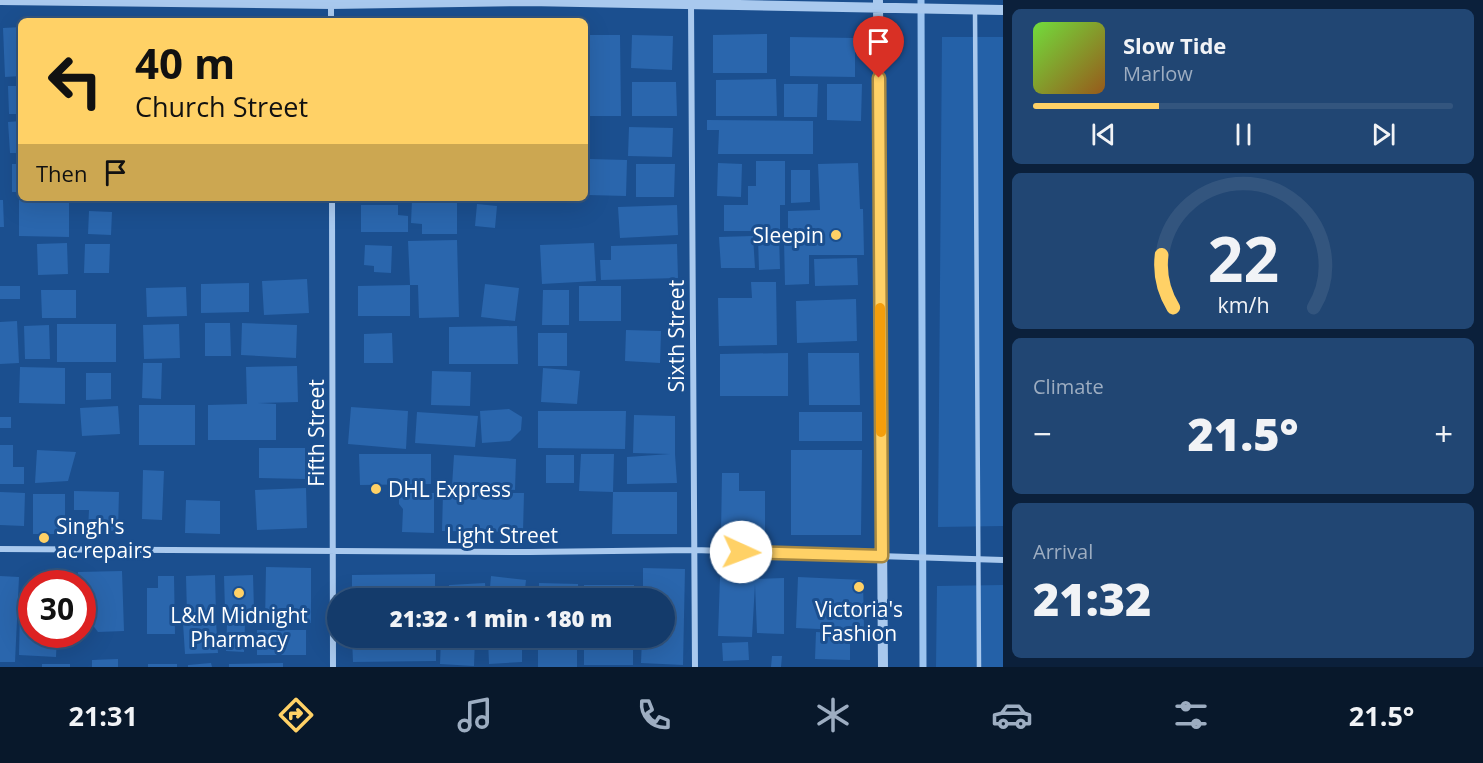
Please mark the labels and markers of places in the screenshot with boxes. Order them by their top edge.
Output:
pin [853,16,904,78]
place label: Sleepin [753,221,824,249]
marker: Sleepin [829,228,843,242]
place label: DHL Express [388,475,511,503]
marker: DHL Express [369,482,383,496]
place label: Singh's ac repairs [56,512,152,564]
marker: Singh's ac repairs [37,531,51,545]
marker: Victoria's Fashion [852,580,866,594]
marker: L&M Midnight Pharmacy [232,586,246,600]
place label: Victoria's Fashion [815,595,903,647]
place label: L&M Midnight Pharmacy [170,601,308,653]

